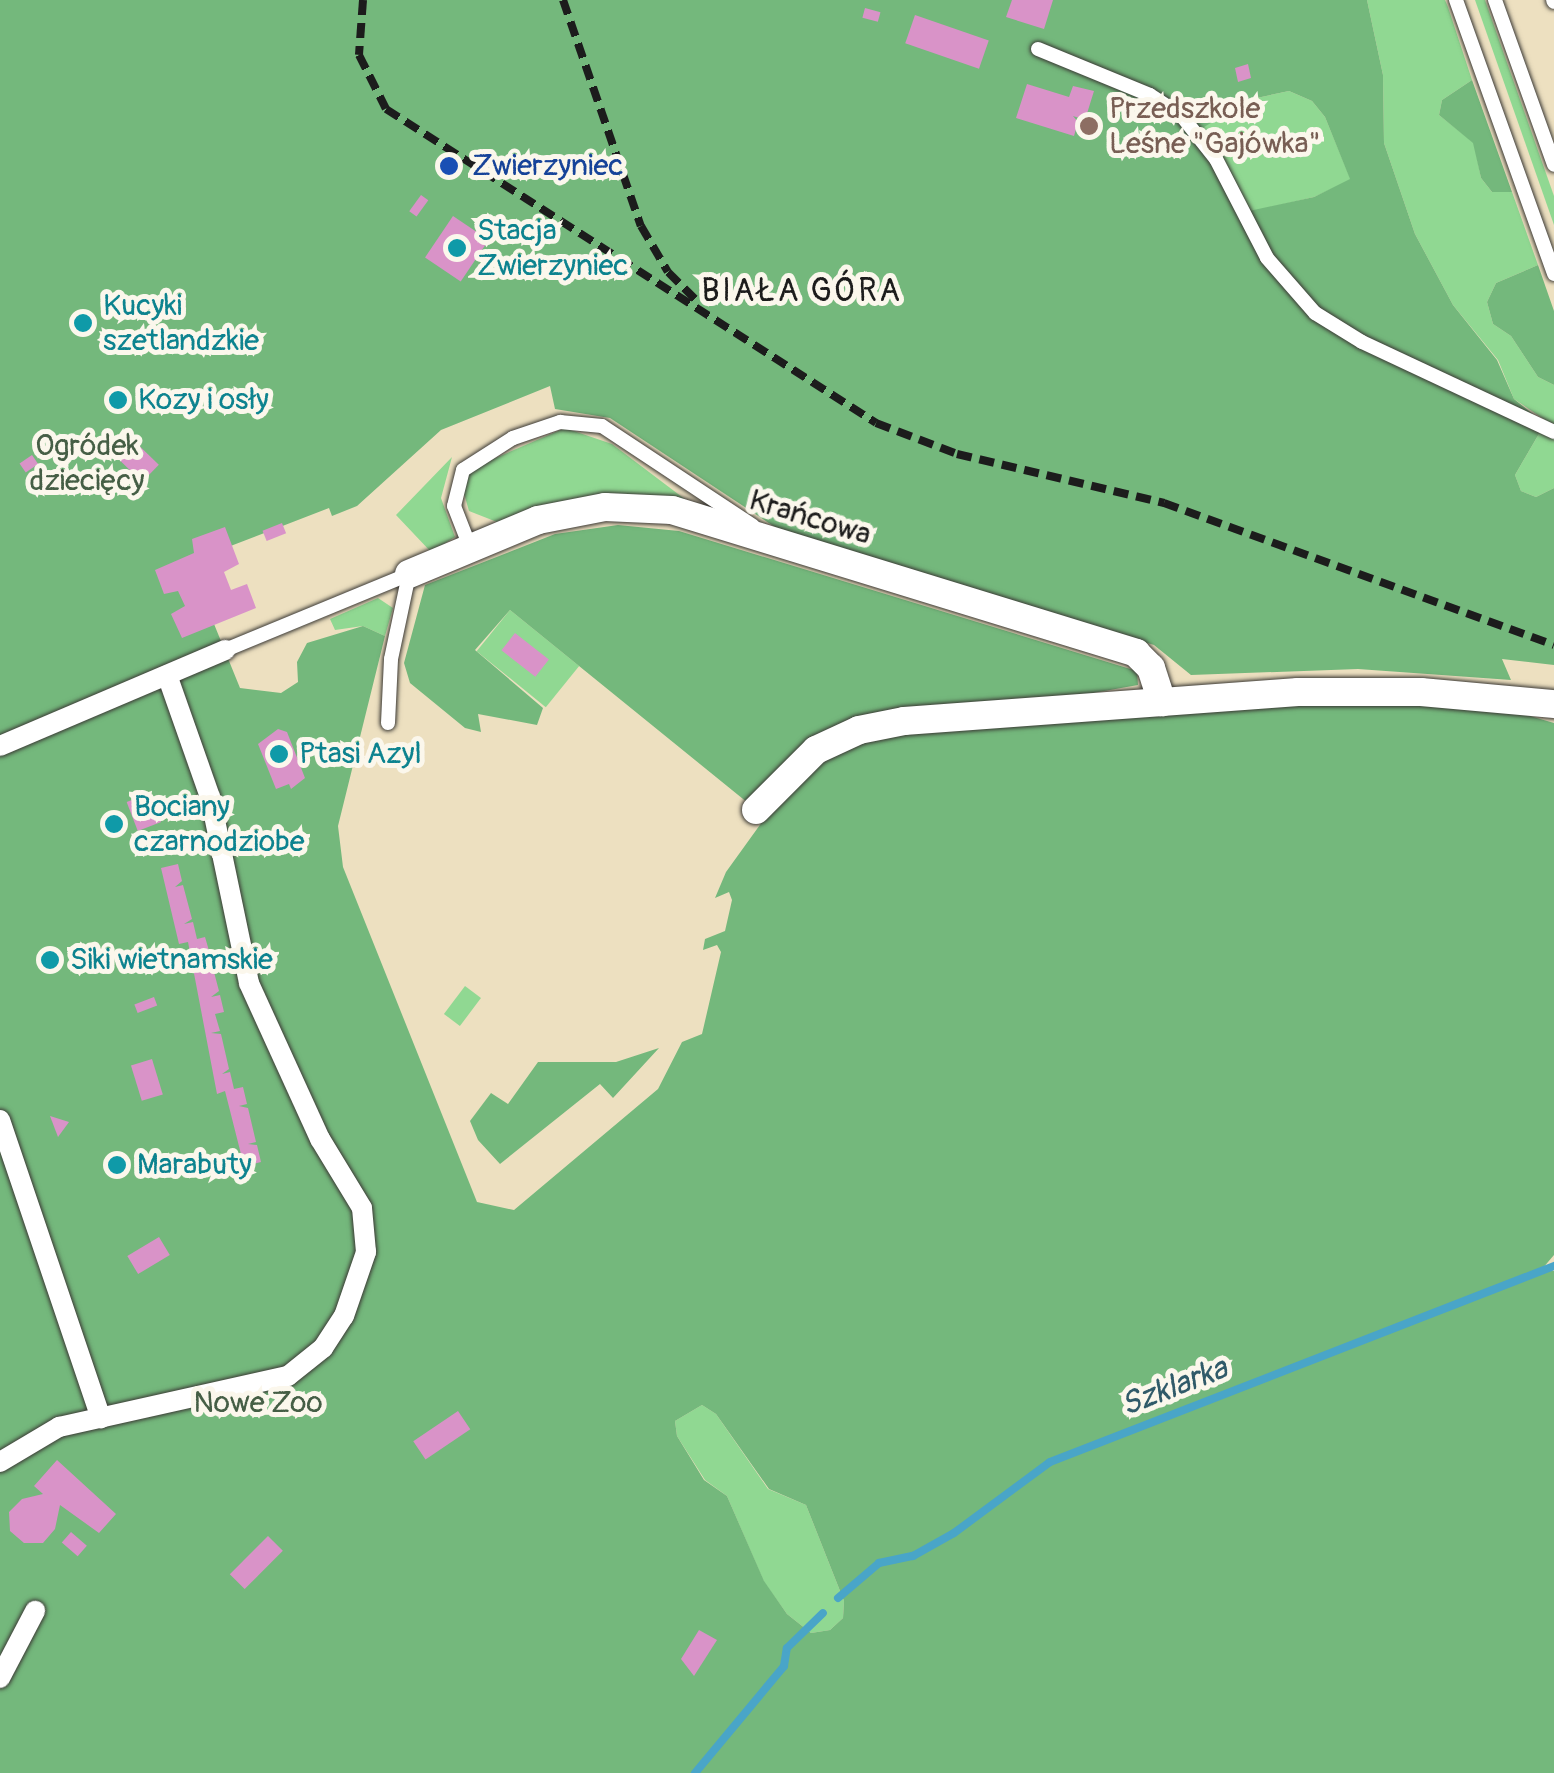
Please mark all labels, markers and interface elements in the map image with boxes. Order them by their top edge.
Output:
place label: Przedszkole Leśne "Gajówka" [1109,91,1321,162]
marker: Przedszkole Leśne "Gajówka" [1078,115,1100,137]
place label: Zwierzyniec [472,148,623,184]
marker: Zwierzyniec [436,153,462,179]
place label: Stacja Zwierzyniec [477,213,628,284]
marker: Stacja Zwierzyniec [446,237,468,259]
district label: BIAŁA GÓRA [701,272,903,310]
place label: Kucyki szetlandzkie [103,288,259,358]
marker: Kucyki szetlandzkie [72,312,94,334]
place label: Kozy i osły [138,382,269,418]
marker: Kozy i osły [107,389,129,411]
park label: Ogródek dziecięcy [29,428,145,498]
street label: Krańcowa [745,482,875,554]
place label: Ptasi Azyl [299,736,422,772]
marker: Ptasi Azyl [268,743,290,765]
place label: Bociany czarnodziobe [134,789,305,860]
marker: Bociany czarnodziobe [103,813,125,835]
place label: Siki wietnamskie [70,942,273,978]
marker: Siki wietnamskie [39,949,61,971]
place label: Marabuty [137,1147,252,1183]
marker: Marabuty [106,1154,128,1176]
water label: Szklarka [1115,1349,1233,1425]
park label: Nowe Zoo [193,1385,323,1421]

